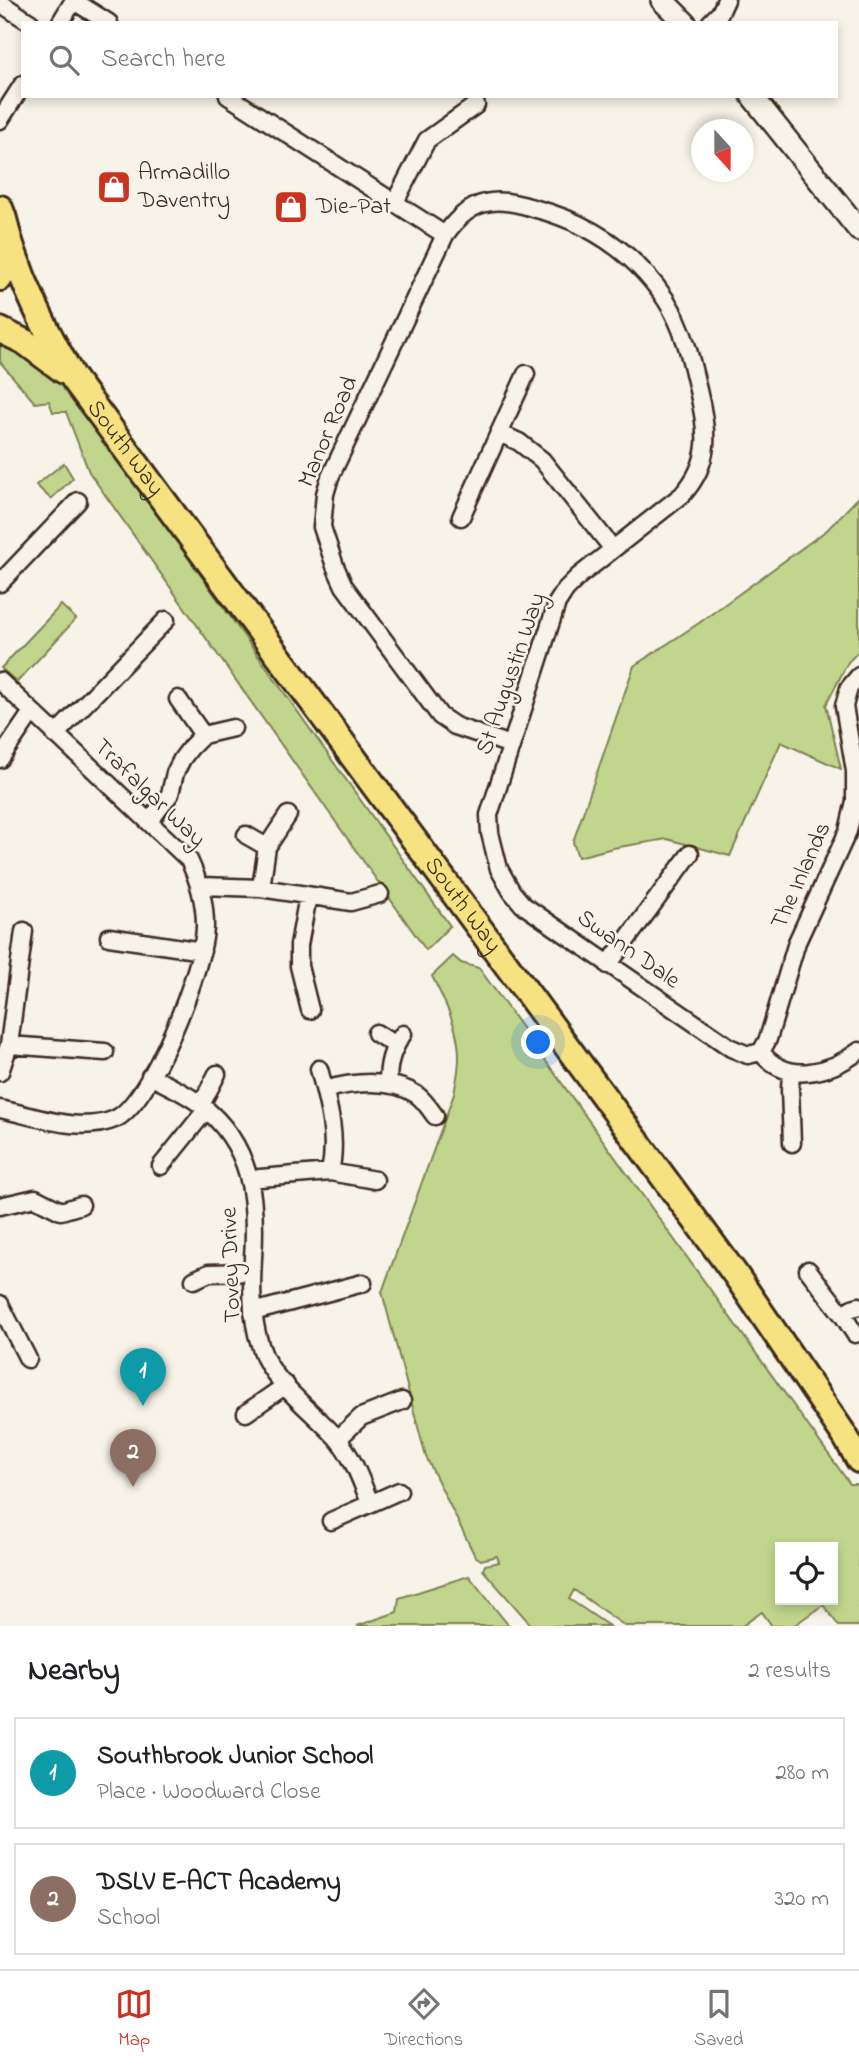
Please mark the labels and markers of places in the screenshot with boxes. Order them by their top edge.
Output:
place label: Armadillo Daventry [137,156,230,220]
shop icon: Armadillo Daventry [95,168,133,206]
shop icon: Die-Pat [272,188,310,226]
place label: Die-Pat [315,190,391,225]
pin: 1 [120,1348,166,1406]
pin: 2 [110,1429,156,1487]

